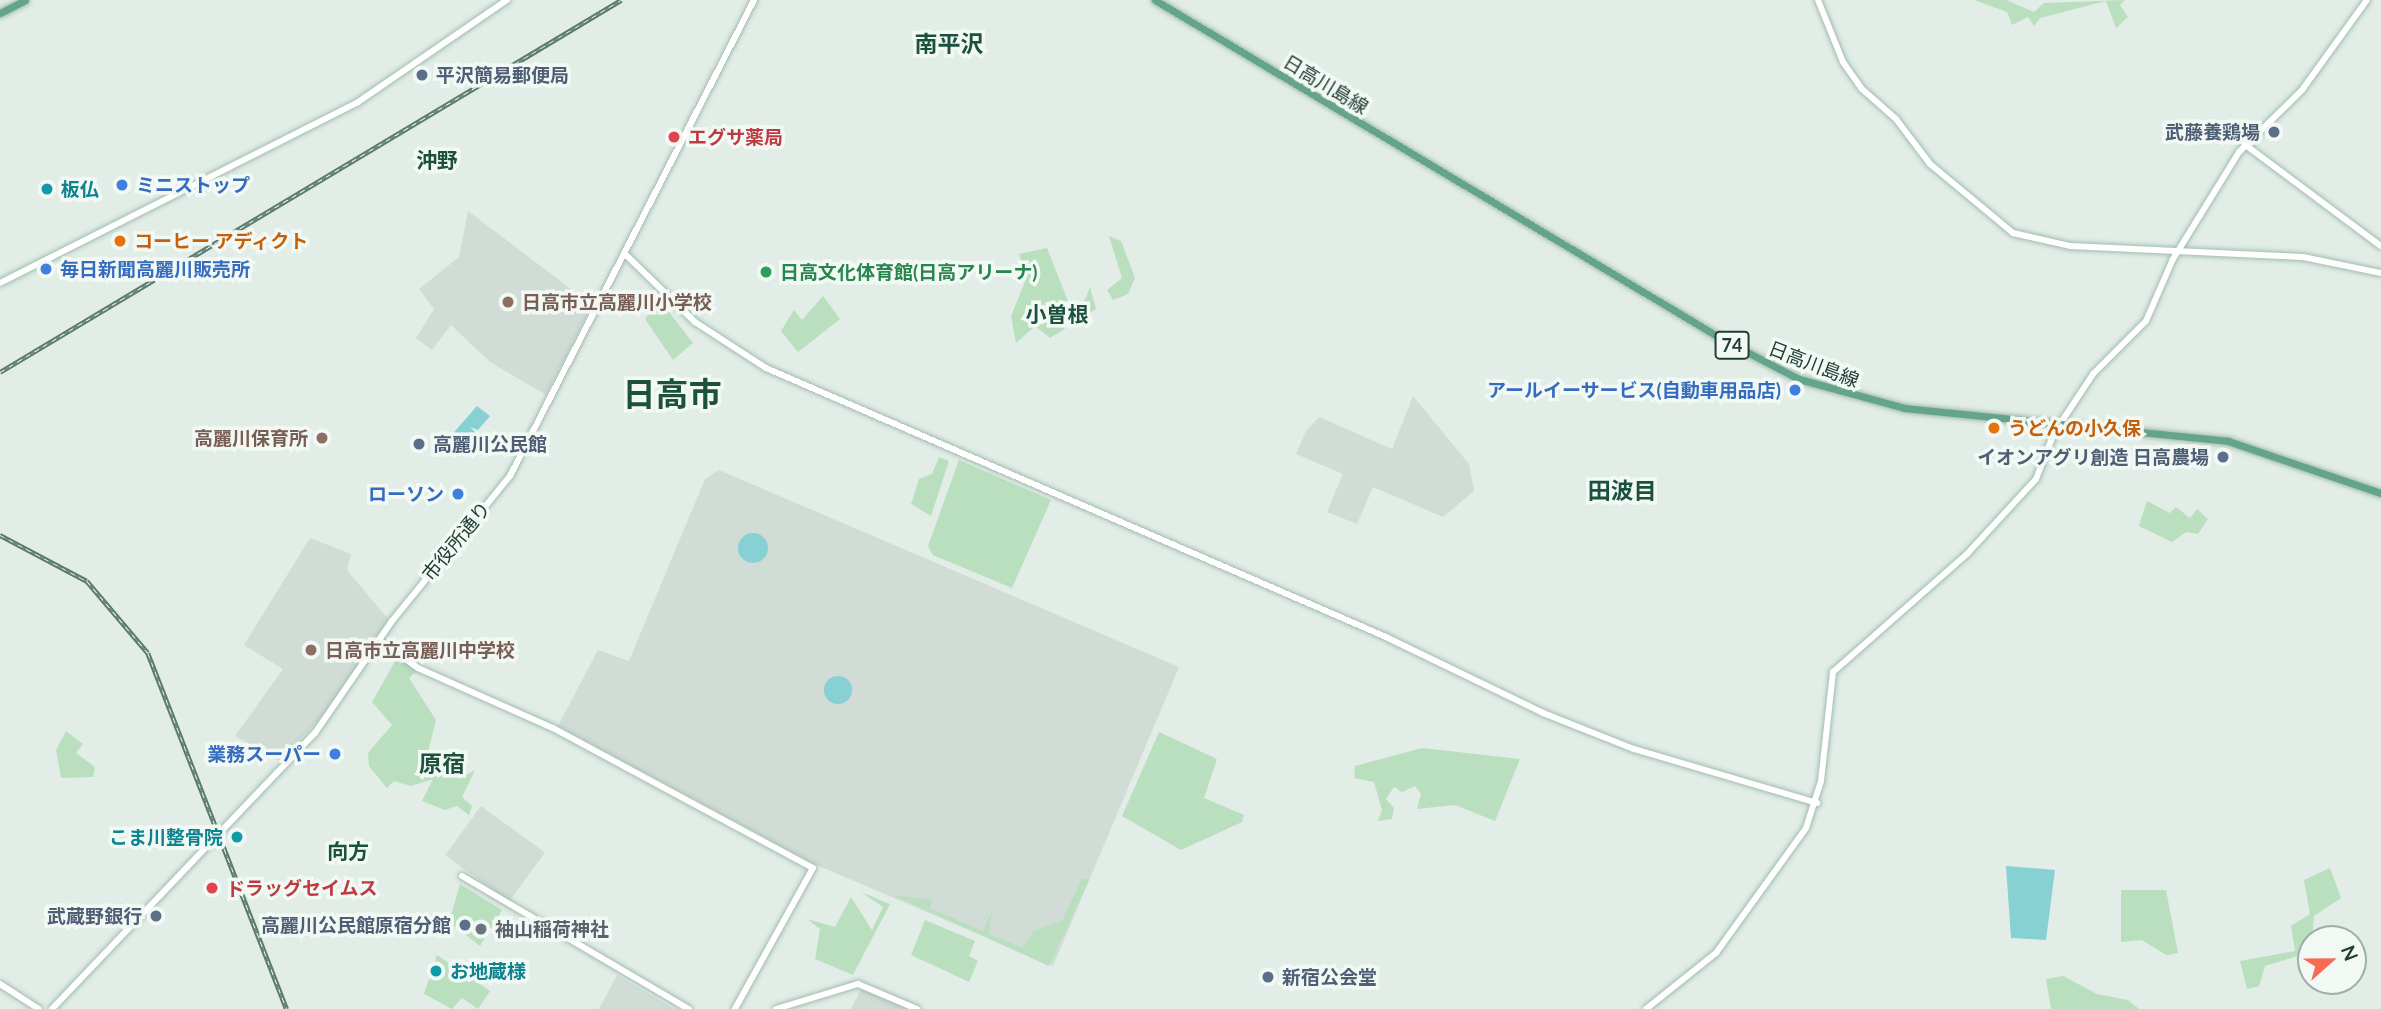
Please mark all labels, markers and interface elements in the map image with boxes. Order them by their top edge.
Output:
district label: 南平沢 [915,29,983,57]
street label: 日高川島線 [1279,50,1373,118]
place label: 平沢簡易郵便局 [436,64,569,86]
marker: 平沢簡易郵便局 [414,67,430,83]
place label: 武藤養鶏場 [2165,121,2260,143]
marker: 武藤養鶏場 [2266,124,2282,140]
place label: エグサ薬局 [688,126,783,148]
marker: エグサ薬局 [666,129,682,145]
district label: 沖野 [416,147,458,173]
place label: ミニストップ [136,174,250,196]
marker: ミニストップ [114,177,130,193]
place label: 板仏 [61,178,99,200]
marker: 板仏 [39,181,55,197]
place label: コーヒー アディクト [134,230,310,252]
marker: コーヒー アディクト [112,233,128,249]
place label: 毎日新聞高麗川販売所 [60,258,250,280]
marker: 毎日新聞高麗川販売所 [38,261,54,277]
place label: 日高文化体育館(日高アリーナ) [780,261,1037,283]
marker: 日高文化体育館(日高アリーナ) [758,264,774,280]
place label: 日高市立高麗川小学校 [522,291,712,313]
marker: 日高市立高麗川小学校 [500,294,516,310]
district label: 小曽根 [1026,301,1088,327]
road number: 74 [1714,330,1750,360]
street label: 日高川島線 [1766,336,1862,392]
district label: 日高市 [623,374,721,414]
place label: アールイーサービス(自動車用品店) [1487,379,1781,401]
marker: アールイーサービス(自動車用品店) [1787,382,1803,398]
place label: うどんの小久保 [2008,417,2141,439]
marker: うどんの小久保 [1986,420,2002,436]
place label: 高麗川保育所 [194,427,308,449]
marker: 高麗川保育所 [314,430,330,446]
place label: 高麗川公民館 [433,433,547,455]
marker: 高麗川公民館 [411,436,427,452]
place label: イオンアグリ創造 日高農場 [1976,446,2209,468]
marker: イオンアグリ創造 日高農場 [2215,449,2231,465]
district label: 田波目 [1588,476,1656,504]
place label: ローソン [368,483,444,505]
marker: ローソン [450,486,466,502]
street label: 市役所通り [417,497,495,585]
place label: 日高市立高麗川中学校 [325,639,515,661]
marker: 日高市立高麗川中学校 [303,642,319,658]
place label: 業務スーパー [207,743,321,765]
marker: 業務スーパー [327,746,343,762]
district label: 原宿 [419,749,465,777]
place label: こま川整骨院 [109,826,223,848]
marker: こま川整骨院 [229,829,245,845]
district label: 向方 [327,838,369,864]
place label: ドラッグセイムス [226,877,378,899]
marker: ドラッグセイムス [204,880,220,896]
place label: 武蔵野銀行 [47,905,142,927]
marker: 武蔵野銀行 [148,908,164,924]
place label: 高麗川公民館原宿分館 [261,914,451,936]
marker: 高麗川公民館原宿分館 [457,917,473,933]
place label: 袖山稲荷神社 [495,918,609,940]
marker: 袖山稲荷神社 [473,921,489,937]
north arrow [2297,925,2367,995]
text: N [2337,942,2364,964]
place label: お地蔵様 [450,960,526,982]
marker: お地蔵様 [428,963,444,979]
place label: 新宿公会堂 [1282,966,1377,988]
marker: 新宿公会堂 [1260,969,1276,985]

